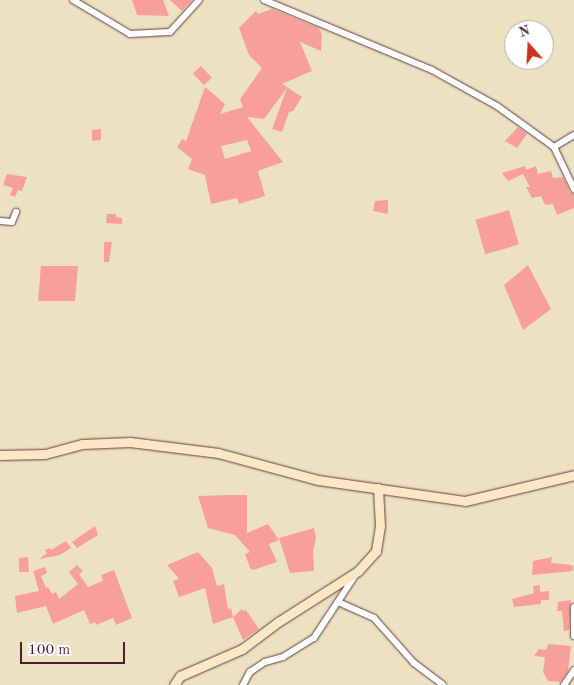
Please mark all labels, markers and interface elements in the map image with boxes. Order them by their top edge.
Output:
north arrow [504,20,554,70]
text: N [517,23,532,40]
scale bar [22,632,128,664]
text: 100 m [28,643,70,658]

